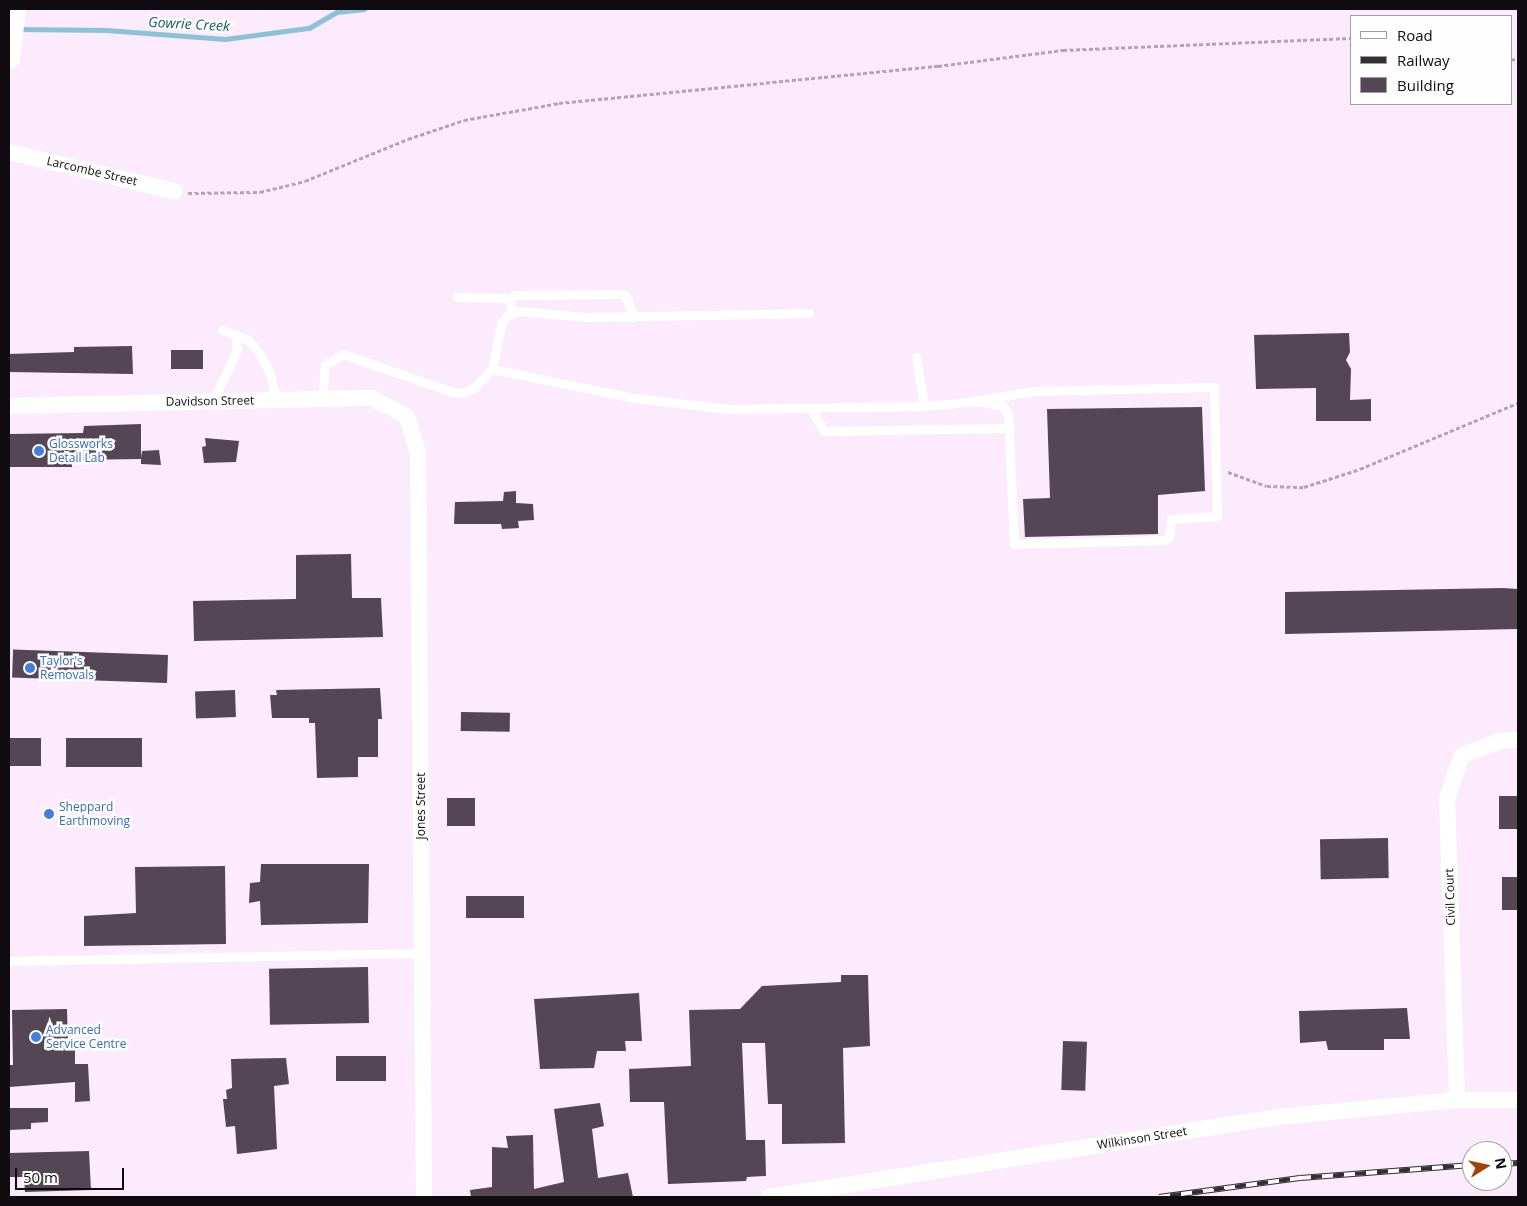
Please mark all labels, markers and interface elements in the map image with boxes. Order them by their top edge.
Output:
water label: Gowrie Creek [148,13,230,35]
legend [1350,15,1512,105]
text: Road [1397,25,1433,45]
text: Railway [1397,50,1450,70]
text: Building [1397,75,1454,95]
street label: Larcombe Street [45,154,139,188]
street label: Davidson Street [166,393,254,409]
place label: Glossworks Detail Lab [49,437,113,465]
marker: Glossworks Detail Lab [33,445,45,457]
place label: Taylor's Removals [40,654,94,682]
marker: Taylor's Removals [24,662,36,674]
street label: Jones Street [414,773,428,839]
place label: Sheppard Earthmoving [59,800,130,828]
marker: Sheppard Earthmoving [43,808,55,820]
street label: Civil Court [1442,868,1458,926]
place label: Advanced Service Centre [46,1023,126,1051]
marker: Advanced Service Centre [30,1031,42,1043]
street label: Wilkinson Street [1096,1124,1188,1152]
north arrow [1462,1141,1512,1191]
text: N [1491,1156,1512,1171]
scale bar [18,1158,126,1190]
text: 50 m [23,1167,58,1187]

